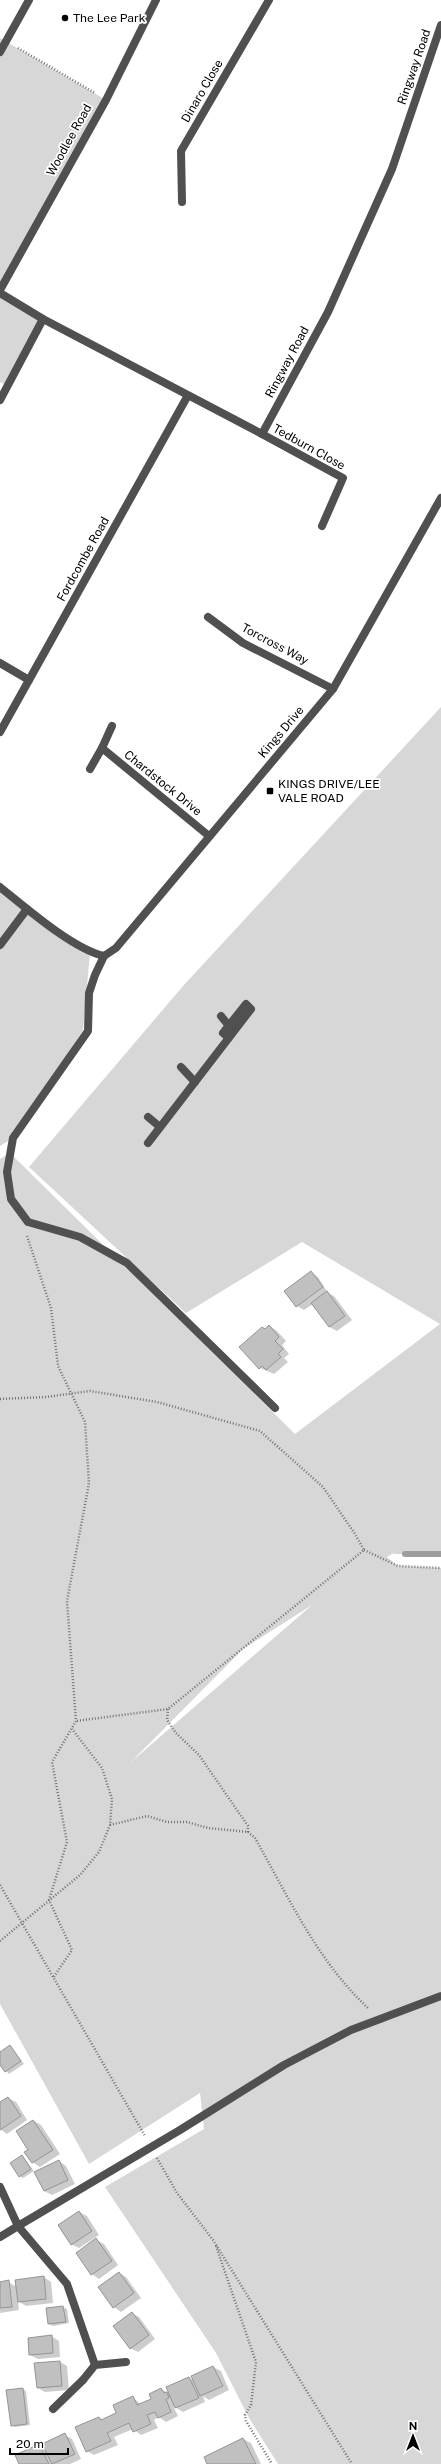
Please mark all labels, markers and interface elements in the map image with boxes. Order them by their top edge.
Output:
place label: The Lee Park [73,11,146,25]
marker: The Lee Park [60,13,70,23]
street label: Ringway Road [395,27,433,107]
street label: Dinaro Close [178,57,226,125]
street label: Woodlee Road [44,102,94,178]
street label: Ringway Road [262,324,312,400]
street label: Tedburn Close [271,421,348,473]
street label: Fordcombe Road [54,514,112,604]
street label: Torcross Way [239,620,311,668]
street label: Kings Drive [255,703,307,761]
street label: Chardstock Drive [121,747,205,819]
place label: KINGS DRIVE/LEE VALE ROAD [278,777,380,805]
marker: KINGS DRIVE/LEE VALE ROAD [265,786,275,796]
north arrow [393,2416,433,2456]
text: N [409,2420,417,2432]
scale bar [10,2430,68,2456]
text: 20 m [16,2437,44,2451]

